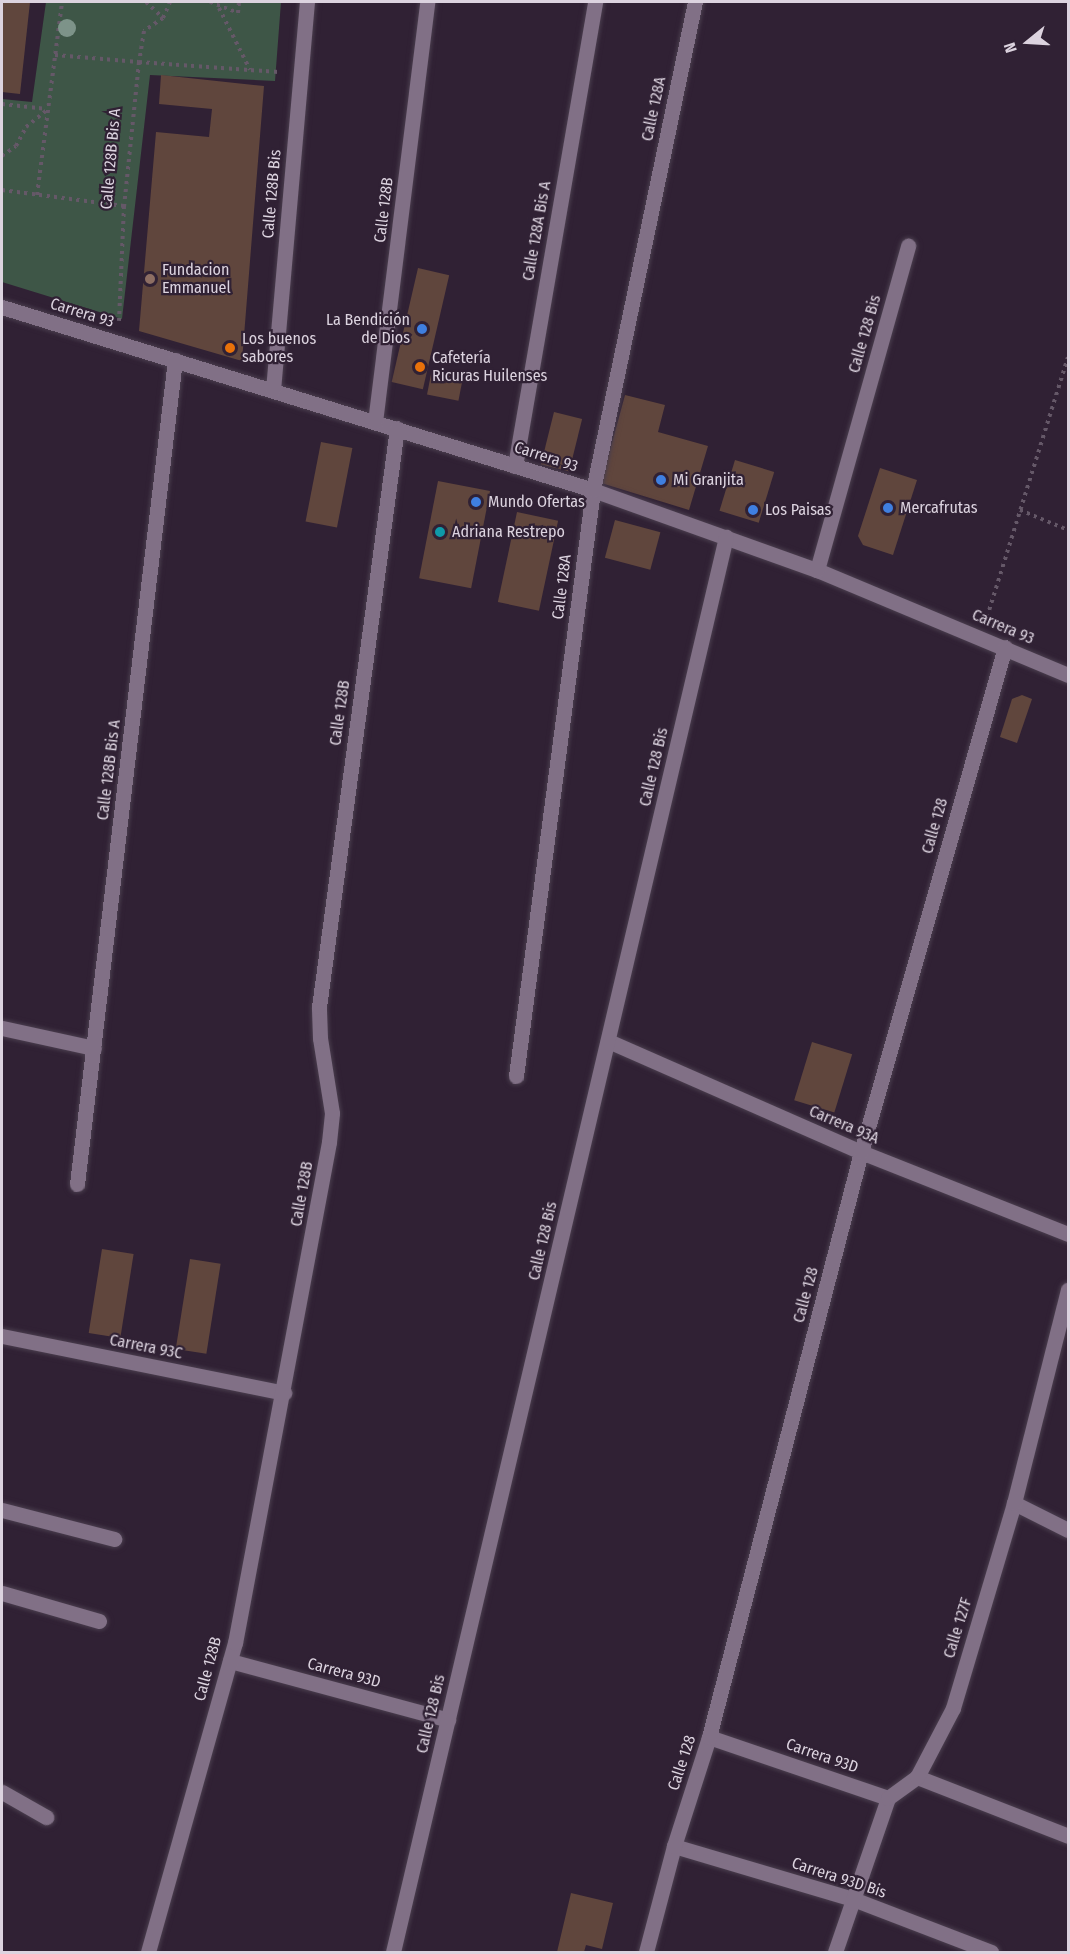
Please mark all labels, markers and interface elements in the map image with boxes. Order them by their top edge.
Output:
north arrow [998,12,1058,72]
text: N [1000,40,1021,55]
street label: Calle 128A [638,75,670,143]
street label: Calle 128B Bis A [97,108,125,210]
street label: Calle 128B Bis [259,149,285,239]
street label: Calle 128B [370,176,398,244]
street label: Calle 128A Bis A [519,180,555,282]
place label: Fundacion Emmanuel [162,260,231,298]
marker: Fundacion Emmanuel [143,272,157,286]
street label: Calle 128 Bis [845,293,885,375]
street label: Carrera 93 [48,294,116,332]
place label: La Bendición de Dios [326,310,410,348]
marker: La Bendición de Dios [415,322,429,336]
place label: Los buenos sabores [242,329,316,367]
marker: Los buenos sabores [223,341,237,355]
place label: Cafetería Ricuras Huilenses [432,348,547,386]
marker: Cafetería Ricuras Huilenses [413,360,427,374]
street label: Carrera 93 [512,438,580,476]
place label: Mi Granjita [673,470,744,490]
marker: Mi Granjita [654,473,668,487]
place label: Mundo Ofertas [488,492,585,512]
marker: Mundo Ofertas [469,495,483,509]
place label: Mercafrutas [900,498,977,518]
place label: Los Paisas [765,500,831,520]
marker: Mercafrutas [881,501,895,515]
marker: Los Paisas [746,503,760,517]
place label: Adriana Restrepo [452,522,565,542]
marker: Adriana Restrepo [433,525,447,539]
street label: Calle 128A [548,553,576,621]
street label: Carrera 93 [969,605,1037,649]
street label: Calle 128B [326,679,354,747]
street label: Calle 128B Bis A [93,719,125,821]
street label: Calle 128 Bis [636,726,672,808]
street label: Calle 128 [918,796,952,856]
street label: Carrera 93A [806,1102,882,1148]
street label: Calle 128B [287,1160,317,1228]
street label: Calle 128 Bis [525,1200,561,1282]
street label: Calle 128 [789,1265,823,1325]
street label: Carrera 93C [108,1331,184,1363]
street label: Calle 127F [940,1595,976,1661]
street label: Calle 128B [190,1635,226,1703]
street label: Carrera 93D [305,1654,383,1692]
street label: Calle 128 Bis [413,1673,449,1755]
street label: Calle 128 [664,1733,700,1793]
street label: Carrera 93D [783,1735,861,1777]
street label: Carrera 93D Bis [789,1854,889,1902]

